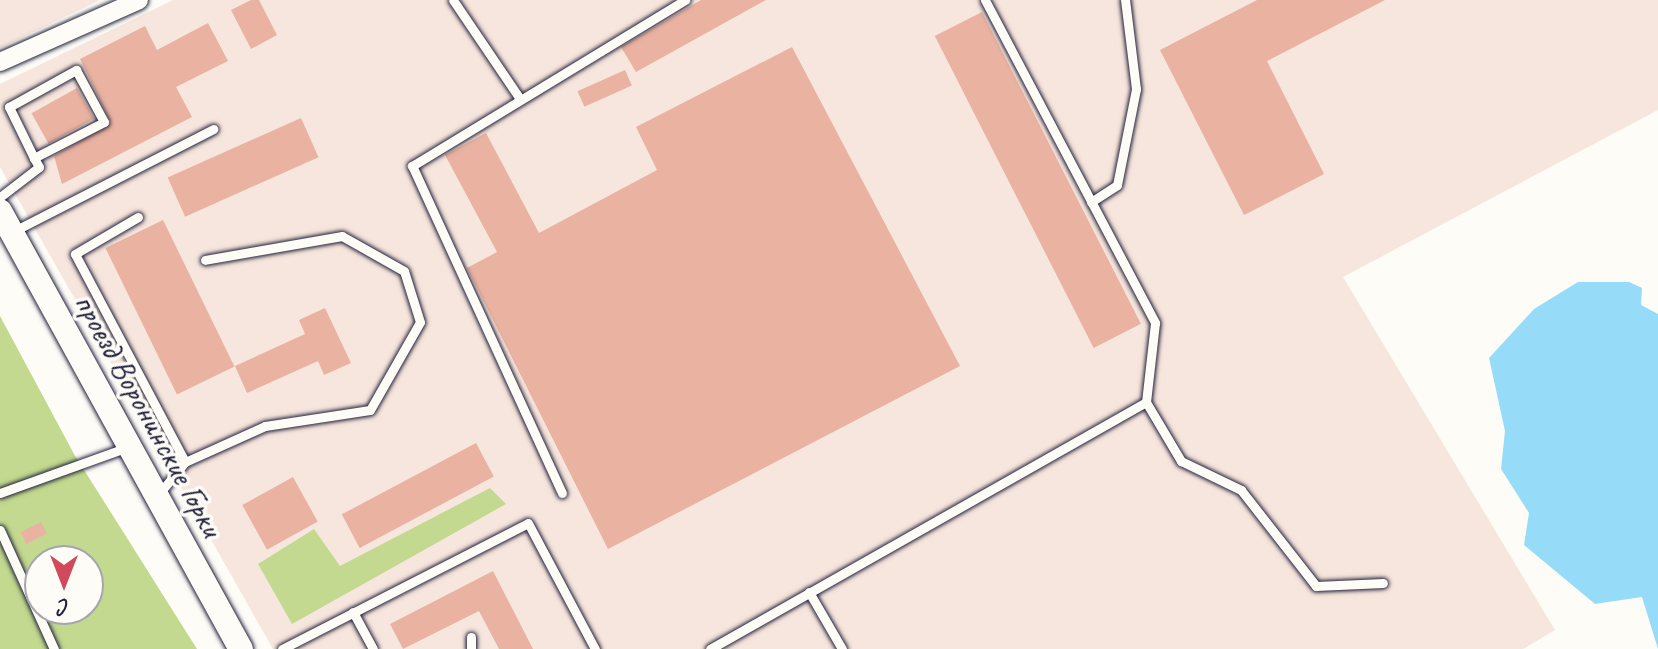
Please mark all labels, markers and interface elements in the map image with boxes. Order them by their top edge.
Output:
street label: проезд Воронинские Горки [65,287,231,543]
north arrow [24,545,104,625]
text: С [59,593,69,621]

